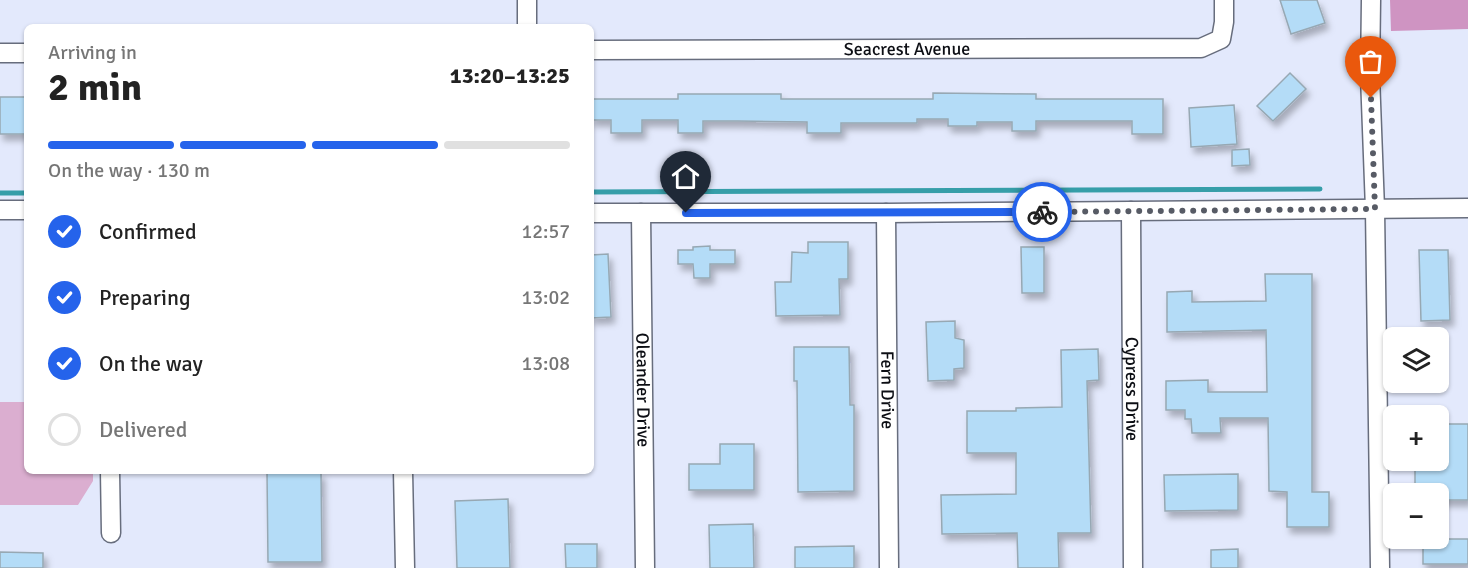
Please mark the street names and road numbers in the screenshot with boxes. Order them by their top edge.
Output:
street label: Seacrest Avenue [844,38,970,60]
street label: Oleander Drive [631,333,655,447]
street label: Cypress Drive [1121,337,1143,441]
street label: Fern Drive [876,351,899,429]

